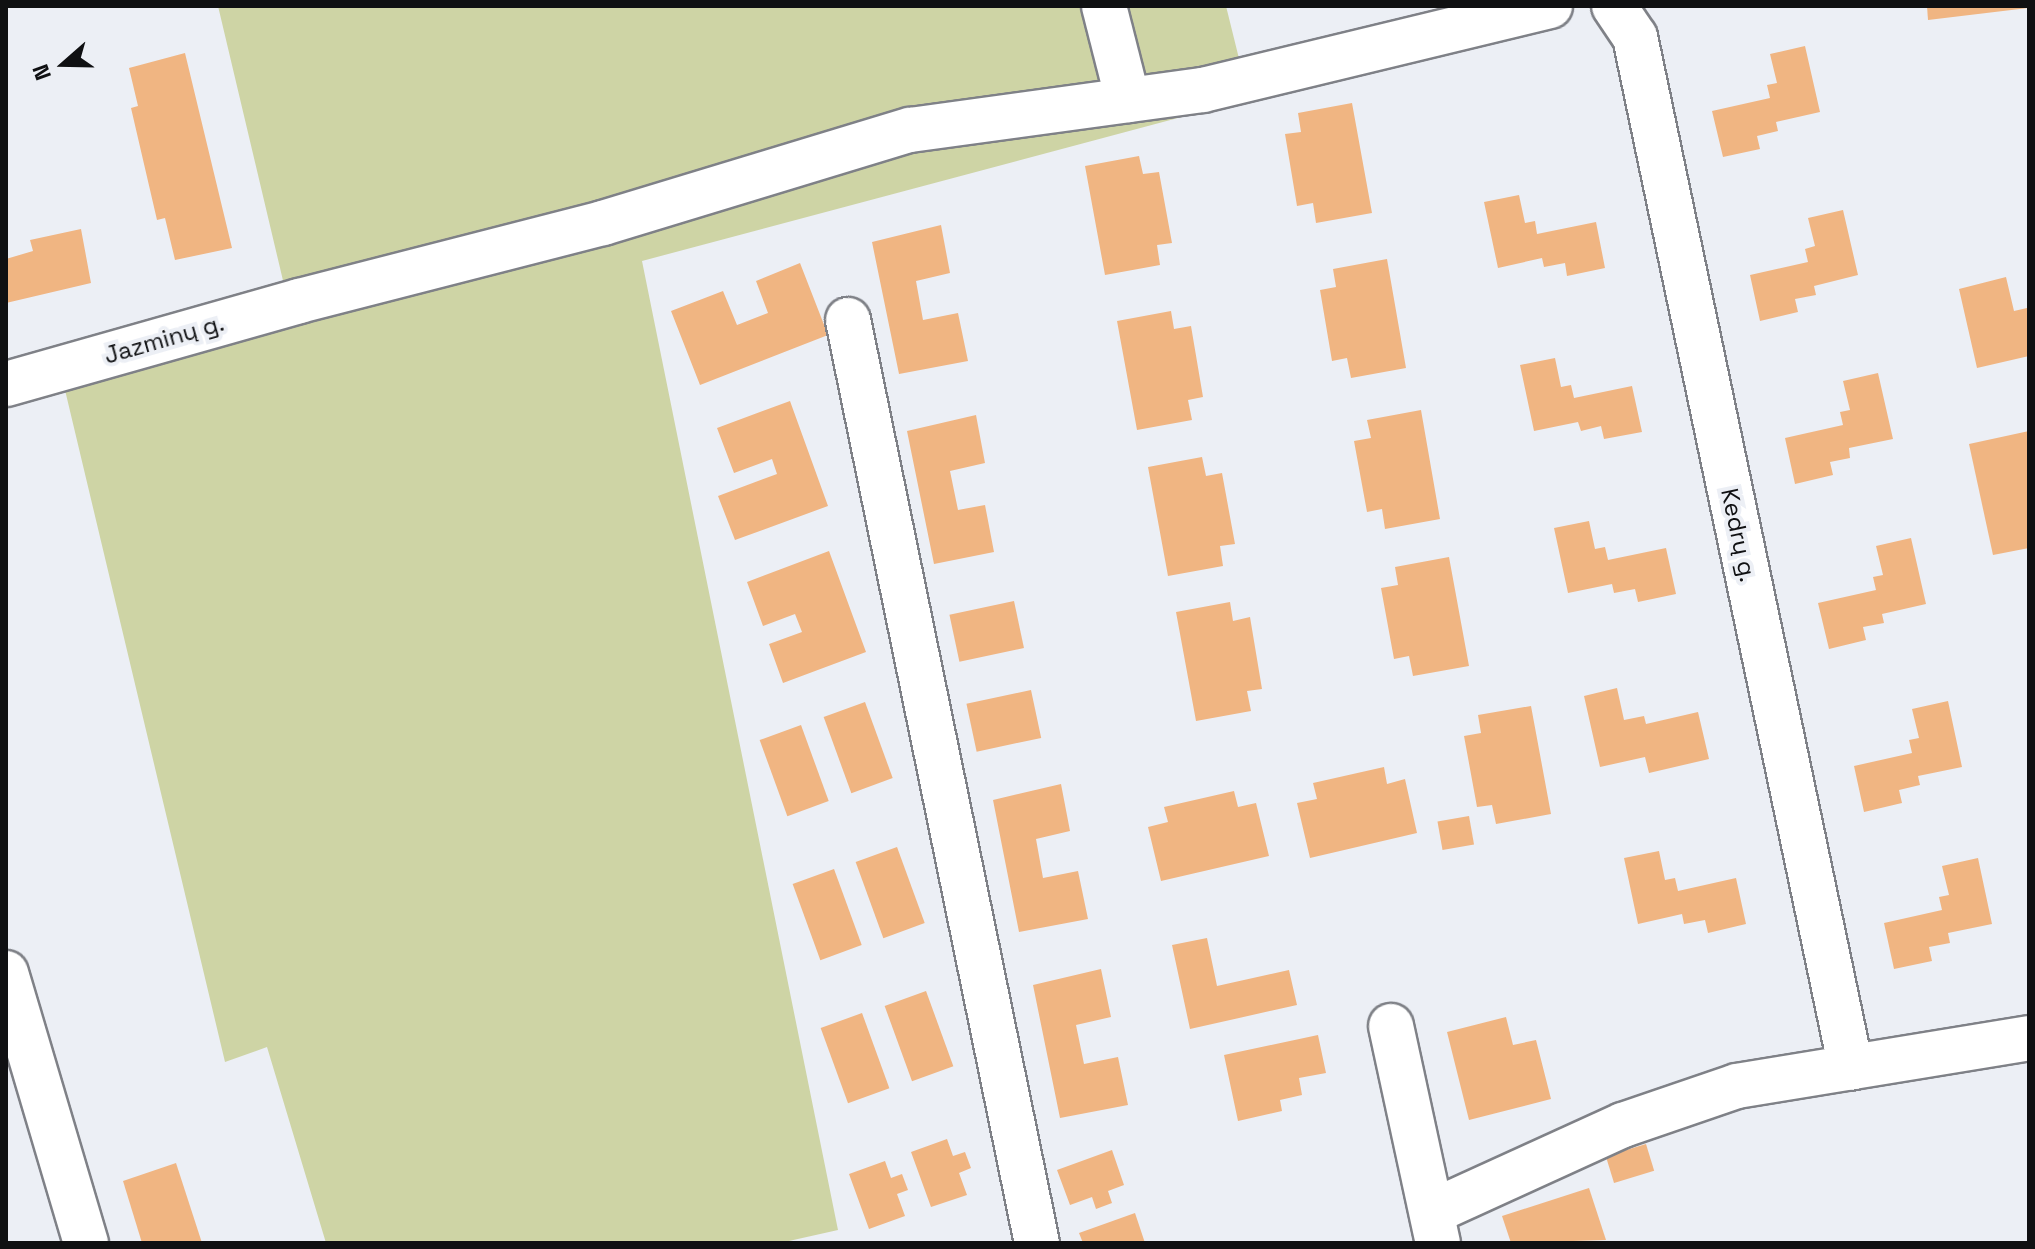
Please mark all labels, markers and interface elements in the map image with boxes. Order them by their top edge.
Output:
north arrow [24,24,104,104]
text: N [26,60,57,84]
street label: Jazminų g. [101,308,227,370]
street label: Kedrų g. [1715,485,1763,585]

